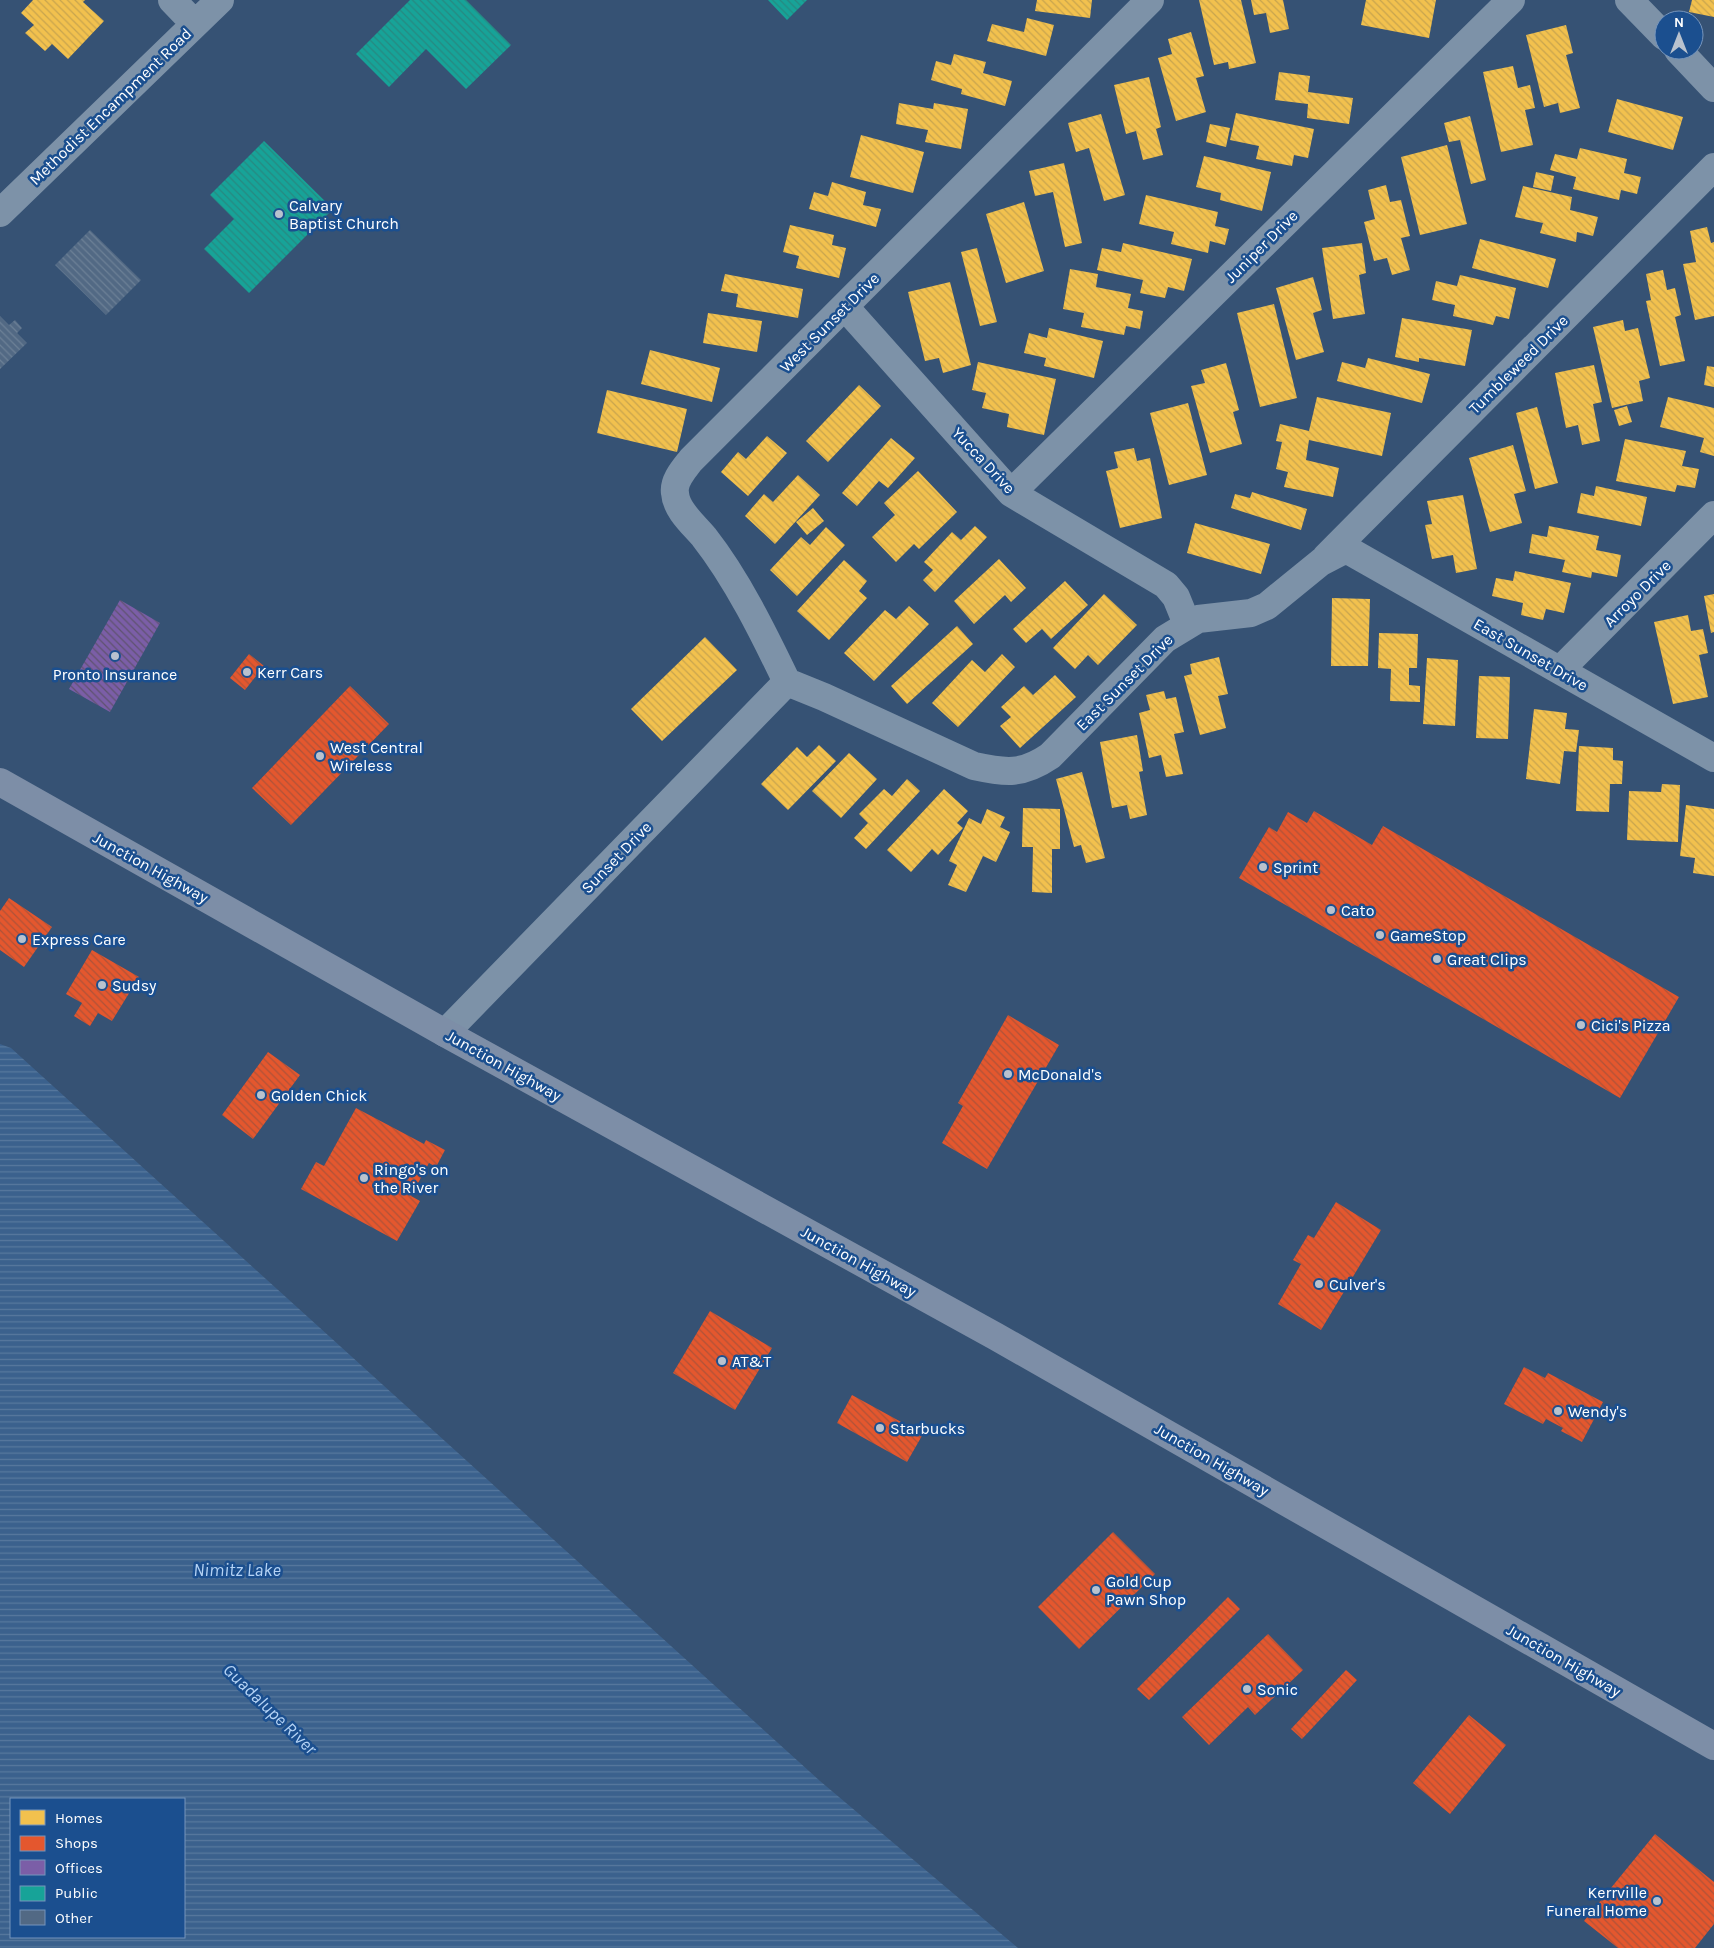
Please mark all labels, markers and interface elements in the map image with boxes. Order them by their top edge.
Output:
north arrow [1654,10,1704,60]
text: N [1674,14,1684,31]
street label: Methodist Encampment Road [25,24,195,189]
place label: Calvary Baptist Church [289,196,399,233]
street label: Juniper Drive [1221,206,1302,287]
marker: Calvary Baptist Church [273,208,285,220]
street label: West Sunset Drive [776,269,883,376]
street label: Tumbleweed Drive [1465,311,1572,418]
street label: Yucca Drive [948,423,1019,497]
street label: Arroyo Drive [1600,556,1675,631]
street label: East Sunset Drive [1470,614,1591,695]
street label: East Sunset Drive [1072,630,1177,735]
marker: Pronto Insurance [109,650,121,662]
place label: Kerr Cars [257,663,323,682]
place label: Pronto Insurance [53,665,177,684]
marker: Kerr Cars [241,666,253,678]
place label: West Central Wireless [330,738,423,775]
marker: West Central Wireless [314,750,326,762]
street label: Sunset Drive [577,817,655,897]
street label: Junction Highway [90,828,212,907]
place label: Sprint [1273,858,1318,877]
marker: Sprint [1257,861,1269,873]
place label: Cato [1341,901,1374,920]
marker: Cato [1325,904,1337,916]
place label: GameStop [1390,926,1466,945]
marker: GameStop [1374,929,1386,941]
place label: Express Care [32,930,126,949]
marker: Express Care [16,933,28,945]
place label: Great Clips [1447,950,1527,969]
marker: Great Clips [1431,953,1443,965]
place label: Sudsy [112,976,157,995]
marker: Sudsy [96,979,108,991]
place label: Cici's Pizza [1591,1016,1671,1035]
marker: Cici's Pizza [1575,1019,1587,1031]
street label: Junction Highway [443,1026,565,1105]
place label: McDonald's [1018,1065,1102,1084]
marker: McDonald's [1002,1068,1014,1080]
place label: Golden Chick [271,1086,367,1105]
marker: Golden Chick [255,1089,267,1101]
place label: Ringo's on the River [374,1160,449,1197]
marker: Ringo's on the River [358,1172,370,1184]
street label: Junction Highway [798,1222,920,1301]
place label: Culver's [1329,1275,1386,1294]
marker: Culver's [1313,1278,1325,1290]
place label: AT&T [732,1352,771,1371]
marker: AT&T [716,1355,728,1367]
place label: Wendy's [1568,1402,1627,1421]
marker: Wendy's [1552,1405,1564,1417]
place label: Starbucks [890,1419,965,1438]
street label: Junction Highway [1151,1419,1273,1500]
marker: Starbucks [874,1422,886,1434]
water label: Nimitz Lake [193,1559,281,1581]
place label: Gold Cup Pawn Shop [1106,1572,1186,1609]
marker: Gold Cup Pawn Shop [1090,1584,1102,1596]
street label: Junction Highway [1503,1620,1625,1701]
water label: Guadalupe River [219,1659,322,1760]
place label: Sonic [1257,1680,1298,1699]
marker: Sonic [1241,1683,1253,1695]
legend [10,1798,185,1938]
text: Homes [55,1809,103,1827]
text: Shops [55,1834,98,1852]
text: Offices [55,1859,103,1877]
place label: Kerrville Funeral Home [1546,1883,1647,1920]
text: Public [55,1884,98,1902]
marker: Kerrville Funeral Home [1651,1895,1663,1907]
text: Other [55,1909,93,1927]

